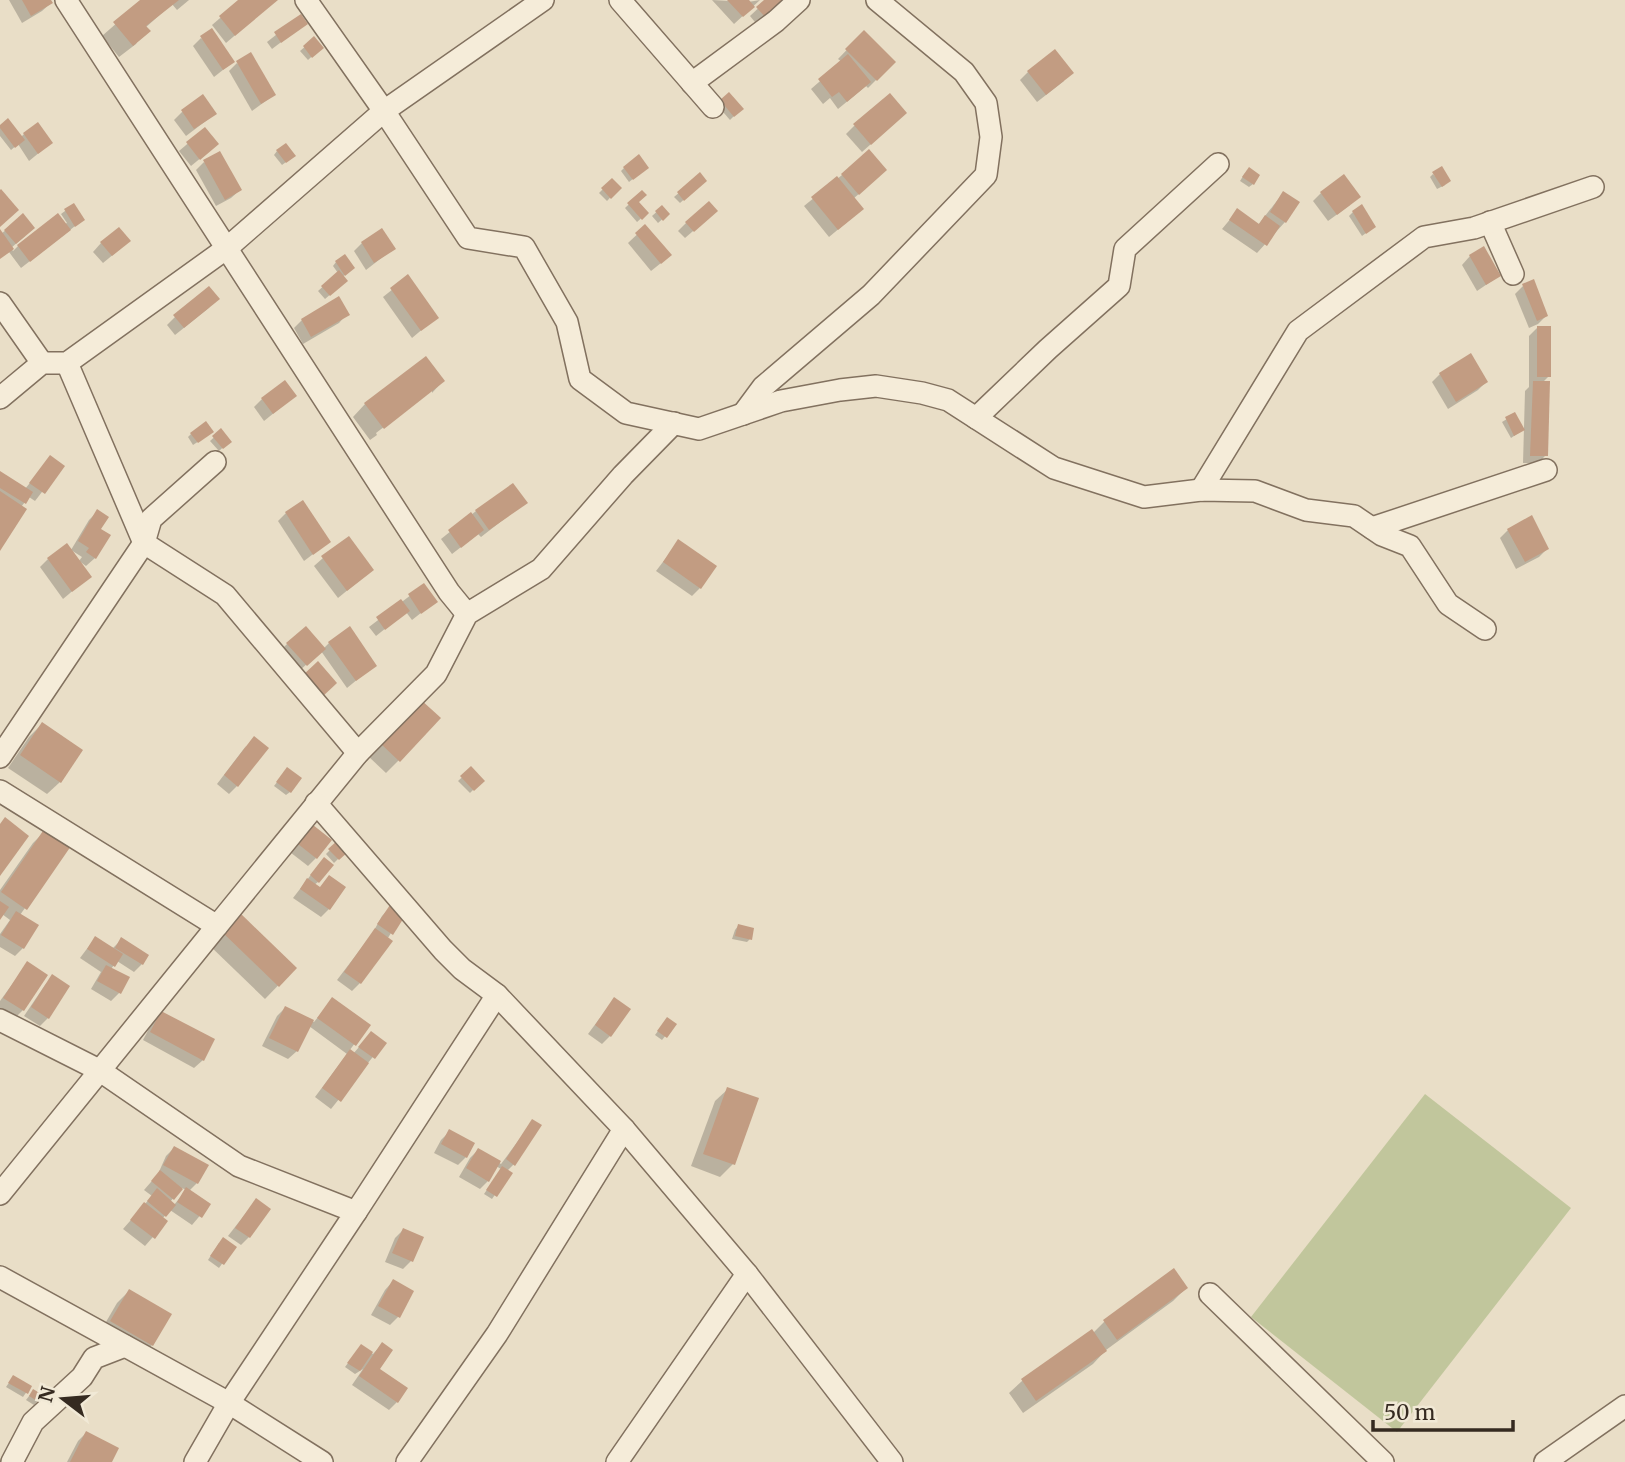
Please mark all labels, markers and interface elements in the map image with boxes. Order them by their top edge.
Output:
north arrow [28,1364,98,1434]
text: N [33,1384,60,1405]
scale bar [1373,1388,1513,1432]
text: 50 m [1384,1399,1435,1426]

